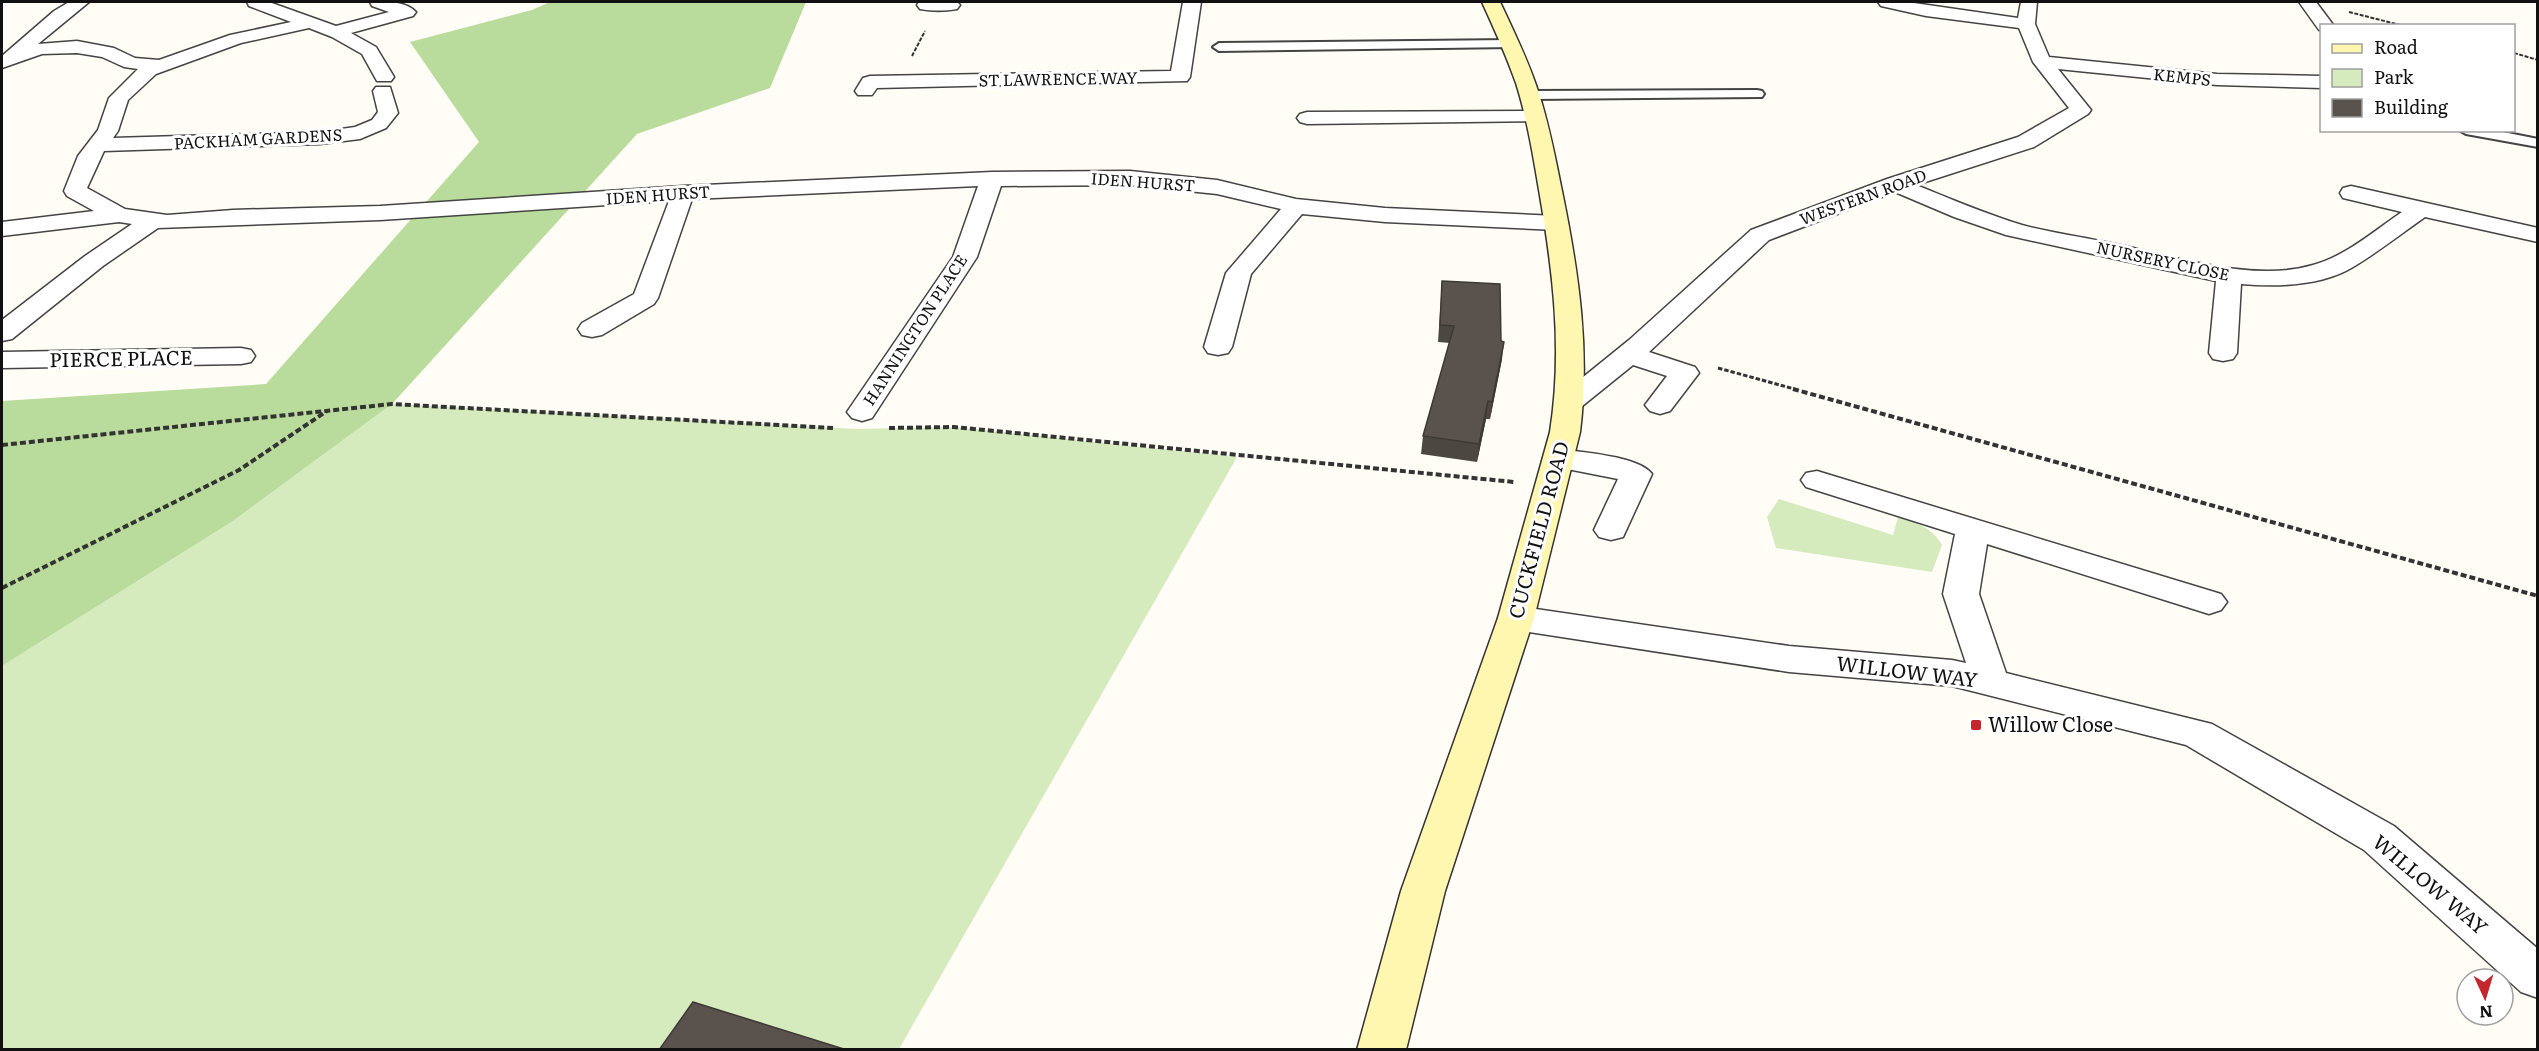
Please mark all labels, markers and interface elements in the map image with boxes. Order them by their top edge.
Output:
legend [2320,24,2515,132]
text: Road [2374,33,2418,60]
street label: KEMPS [2152,61,2212,91]
text: Park [2374,63,2415,90]
street label: ST LAWRENCE WAY [978,65,1138,91]
text: Building [2374,93,2449,120]
street label: PACKHAM GARDENS [173,122,343,154]
street label: WESTERN ROAD [1796,162,1929,230]
street label: IDEN HURST [1090,165,1196,197]
street label: IDEN HURST [605,178,711,210]
street label: NURSERY CLOSE [2095,234,2232,286]
street label: HANNINGTON PLACE [856,249,972,410]
street label: PIERCE PLACE [49,341,193,373]
street label: CUCKFIELD ROAD [1499,437,1575,622]
street label: WILLOW WAY [1835,646,1980,694]
place label: Willow Close [1988,708,2113,738]
marker: Willow Close [1969,718,1983,732]
street label: WILLOW WAY [2367,826,2495,941]
north arrow [2455,967,2515,1027]
text: N [2479,1001,2494,1025]

